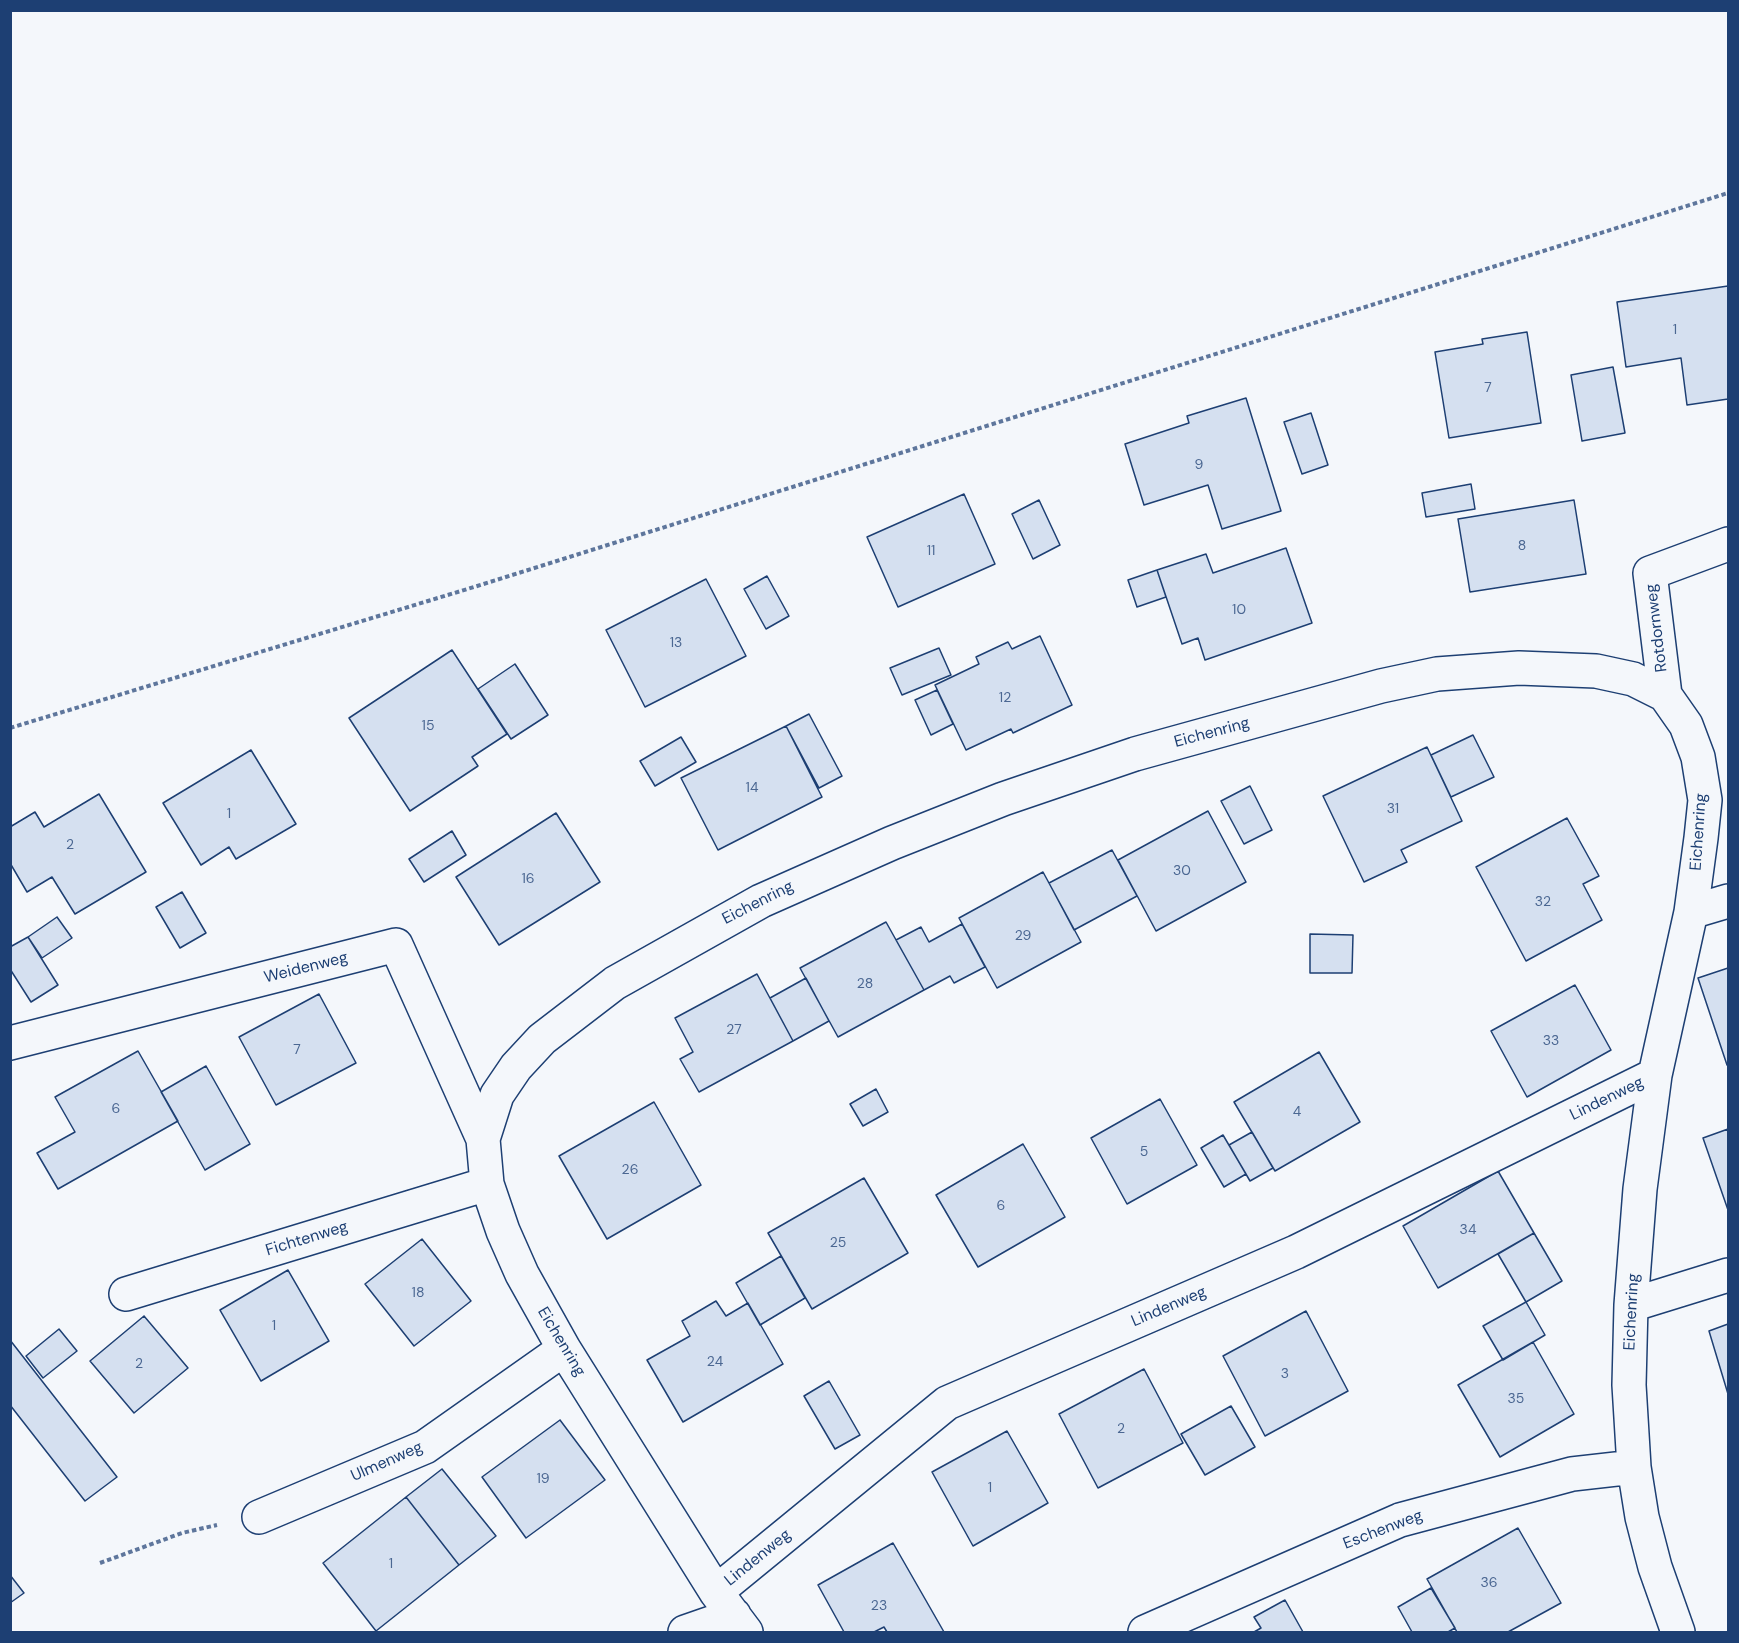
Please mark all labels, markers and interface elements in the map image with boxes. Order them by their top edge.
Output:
house number: 1 [1673,322,1677,338]
house number: 7 [1484,380,1492,396]
house number: 9 [1195,457,1203,473]
house number: 8 [1518,538,1526,554]
house number: 11 [927,543,935,559]
street label: Rotdornweg [1642,583,1672,673]
house number: 10 [1232,602,1246,618]
house number: 13 [670,635,682,651]
house number: 12 [999,690,1011,706]
street label: Eichenring [1172,714,1252,752]
house number: 15 [422,718,434,734]
house number: 14 [746,780,758,796]
street label: Eichenring [1687,793,1711,871]
house number: 31 [1387,801,1399,817]
house number: 1 [227,806,231,822]
house number: 2 [66,837,74,853]
house number: 30 [1173,863,1191,879]
house number: 16 [521,871,535,887]
street label: Eichenring [719,877,797,929]
house number: 32 [1535,894,1551,910]
house number: 29 [1015,928,1031,944]
street label: Weidenweg [262,948,350,988]
house number: 28 [857,976,873,992]
house number: 27 [726,1022,742,1038]
house number: 33 [1543,1033,1559,1049]
house number: 7 [293,1042,301,1058]
street label: Lindenweg [1567,1073,1647,1125]
house number: 6 [112,1101,120,1117]
house number: 4 [1293,1104,1301,1120]
house number: 5 [1140,1144,1148,1160]
house number: 26 [622,1162,638,1178]
house number: 6 [997,1198,1005,1214]
street label: Fichtenweg [264,1217,350,1261]
house number: 34 [1460,1222,1476,1238]
house number: 25 [830,1235,846,1251]
street label: Eichenring [1620,1273,1644,1351]
street label: Lindenweg [1129,1283,1209,1331]
house number: 18 [412,1285,424,1301]
street label: Eichenring [533,1304,589,1380]
house number: 1 [272,1318,276,1334]
house number: 24 [707,1354,723,1370]
house number: 2 [135,1356,143,1372]
house number: 3 [1281,1366,1289,1382]
house number: 35 [1508,1391,1524,1407]
house number: 2 [1117,1421,1125,1437]
street label: Ulmenweg [348,1438,426,1486]
house number: 19 [536,1471,550,1487]
house number: 1 [988,1480,992,1496]
street label: Eschenweg [1341,1506,1425,1554]
street label: Lindenweg [721,1525,795,1591]
house number: 1 [389,1556,393,1572]
house number: 36 [1480,1575,1498,1591]
house number: 23 [871,1598,887,1614]

